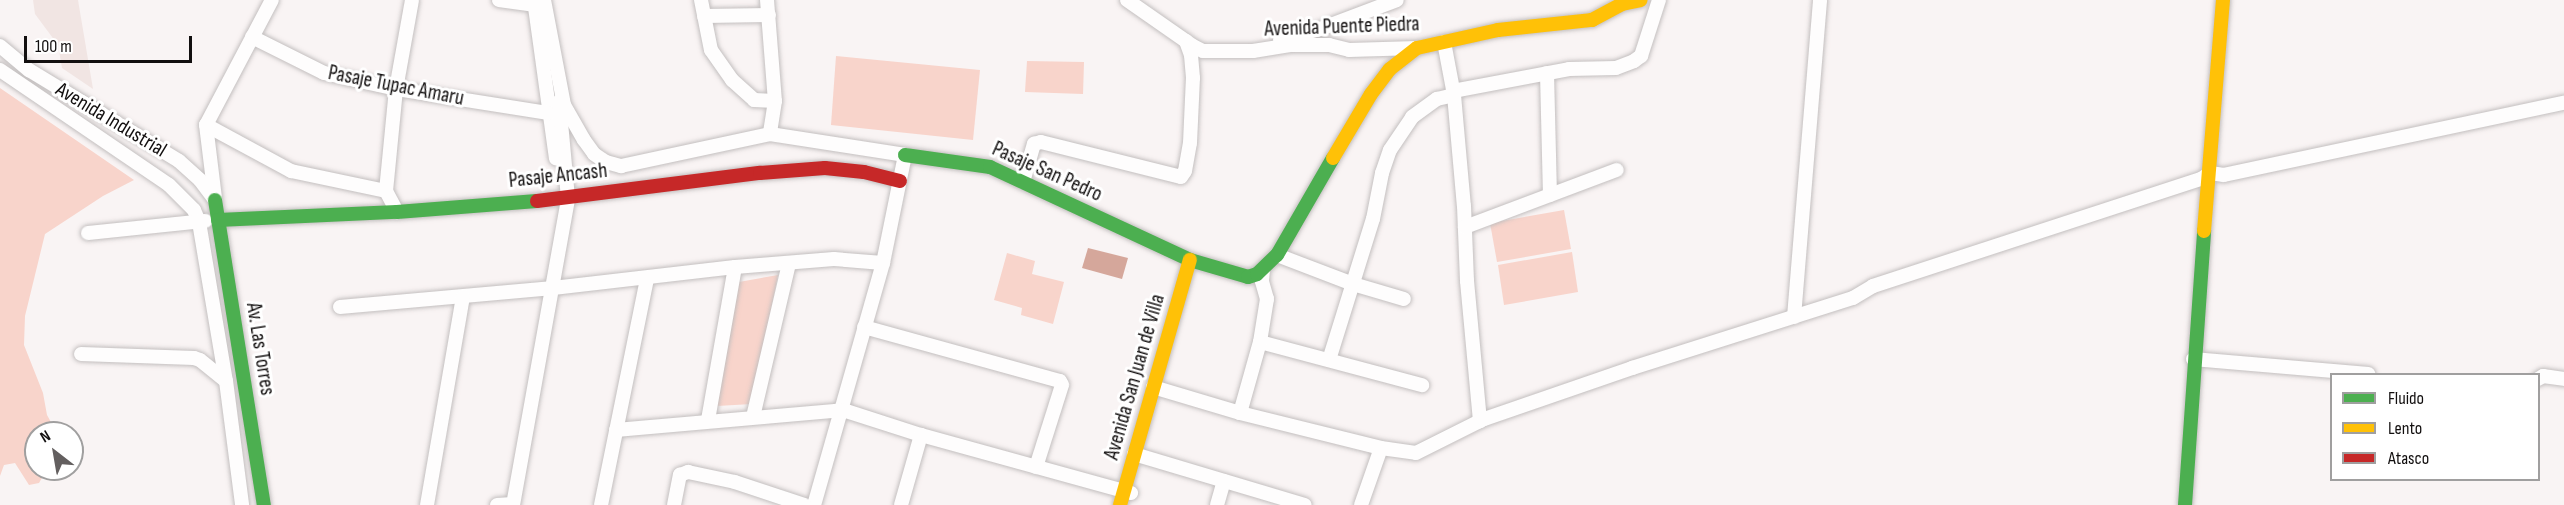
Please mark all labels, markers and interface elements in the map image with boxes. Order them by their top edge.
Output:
street label: Avenida Puente Piedra [1264,12,1420,42]
scale bar [27,24,195,62]
text: 100 m [35,36,72,57]
street label: Pasaje Tupac Amaru [326,60,466,112]
street label: Avenida Industrial [51,77,171,163]
street label: Pasaje San Pedro [988,137,1106,207]
street label: Pasaje Ancash [508,158,608,194]
street label: Avenida San Juan de Villa [1099,291,1171,463]
street label: Av. Las Torres [240,301,280,397]
legend [2330,373,2540,481]
text: Fluido [2388,388,2424,409]
text: Lento [2388,418,2422,439]
north arrow [24,421,84,481]
text: N [37,427,54,447]
text: Atasco [2388,448,2429,469]

